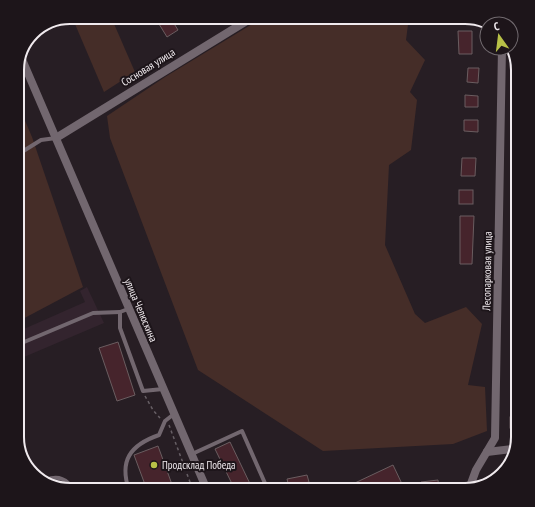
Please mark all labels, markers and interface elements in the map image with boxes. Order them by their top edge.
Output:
north arrow [479,16,519,56]
text: С [492,19,501,34]
street label: Сосновая улица [118,45,178,89]
street label: Лесопарковая улица [479,231,495,312]
street label: улица Челюскина [121,276,161,344]
place label: Продсклад Победа [162,458,235,472]
marker: Продсклад Победа [149,460,159,470]

